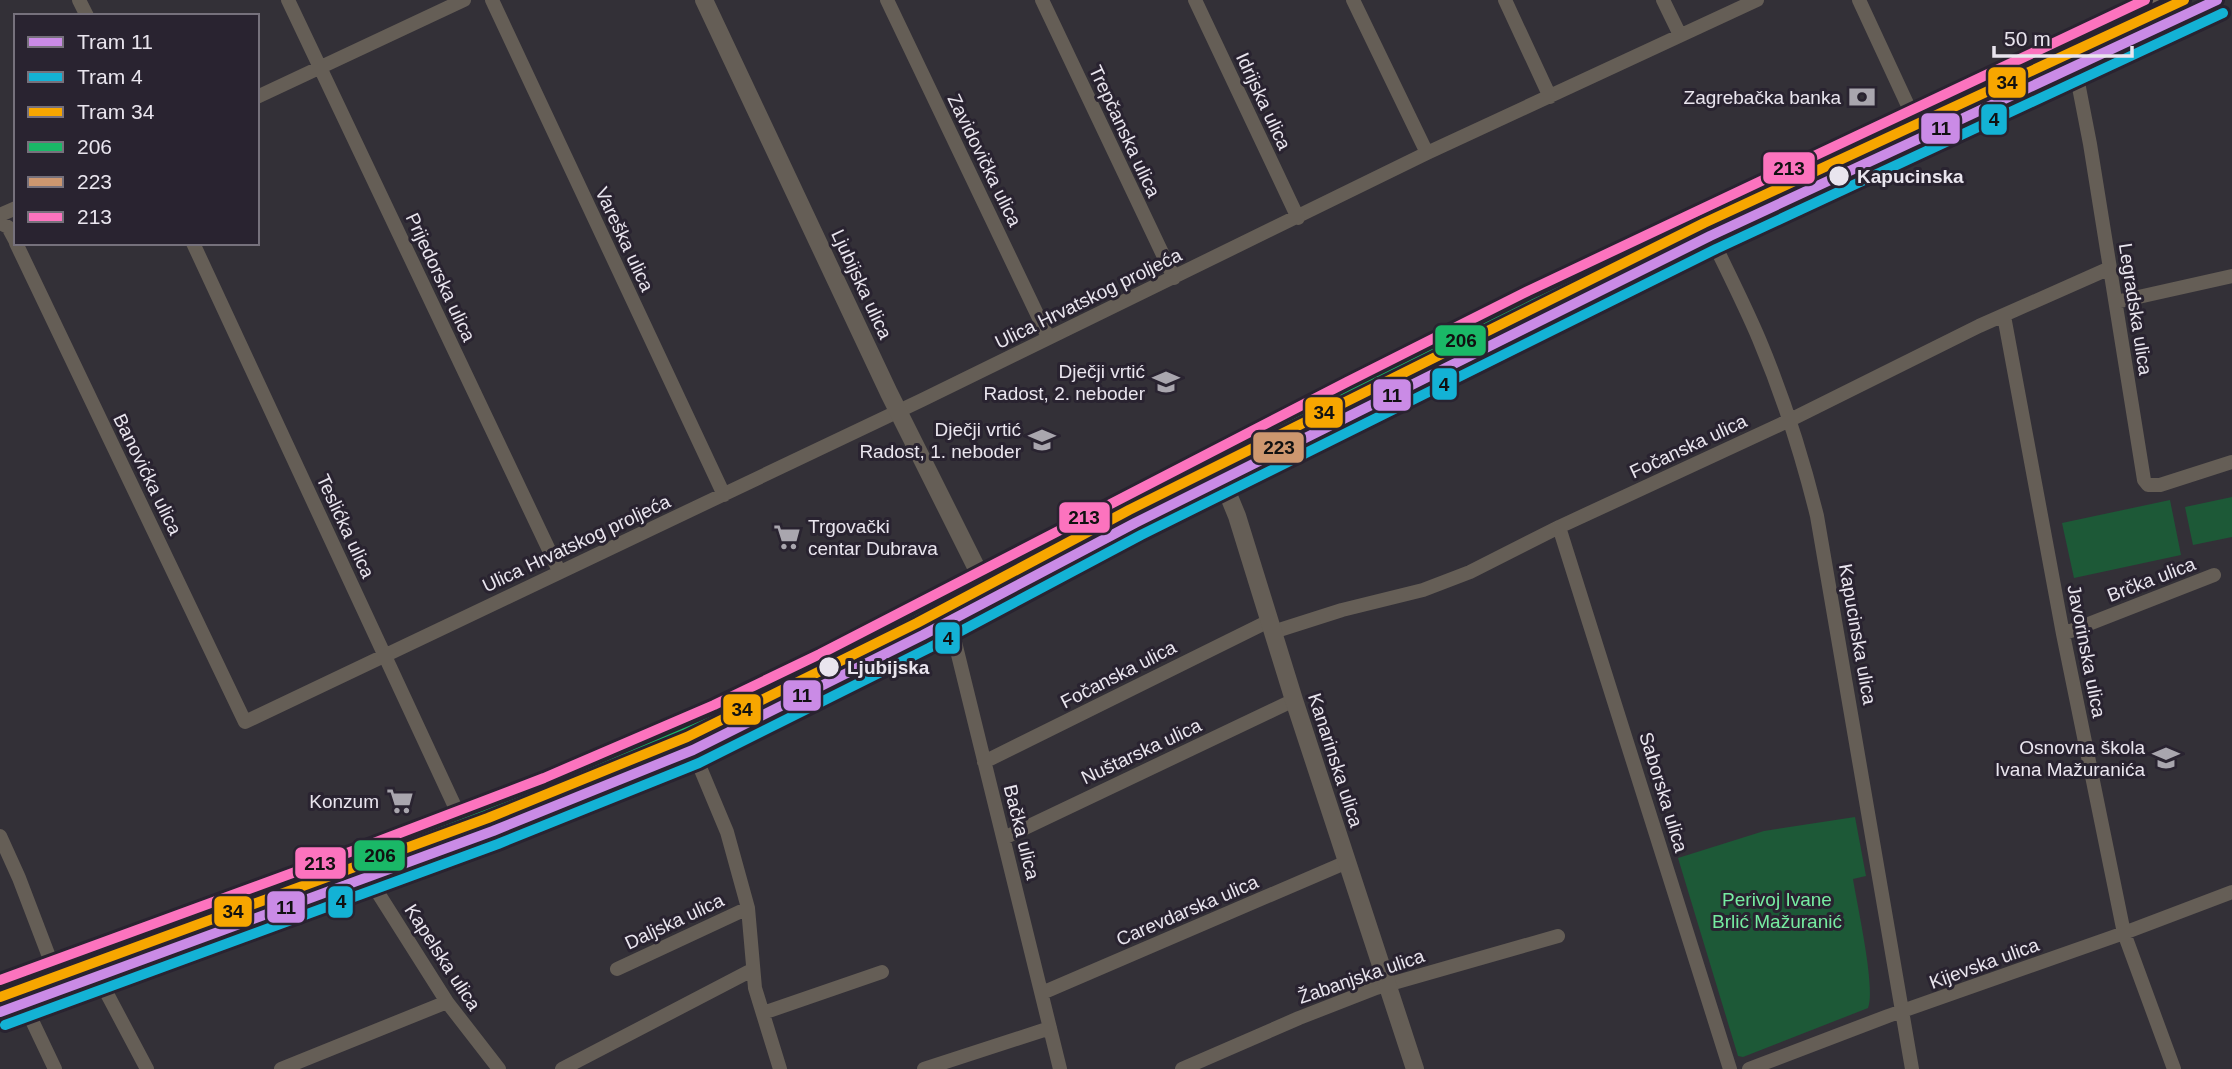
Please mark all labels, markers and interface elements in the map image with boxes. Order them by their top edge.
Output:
legend [14,14,259,245]
scale bar [1994,14,2132,58]
text: 50 m [2004,27,2051,50]
text: Tram 11 [77,30,153,53]
street label: Idrijska ulica [1232,49,1295,153]
street label: Trepčanska ulica [1085,62,1164,201]
text: Tram 4 [77,65,143,88]
line badge: 34 [1987,66,2027,99]
text: 34 [1996,72,2018,93]
bank icon: Zagrebačka banka [1847,82,1877,112]
place label: Zagrebačka banka [1684,87,1841,108]
street label: Zavidovička ulica [943,91,1026,230]
text: Tram 34 [77,100,155,123]
line badge: 4 [1980,103,2008,136]
text: 4 [1989,109,2000,130]
line badge: 11 [1920,112,1961,145]
text: 11 [1931,118,1951,139]
text: 206 [77,135,112,158]
line badge: 213 [1762,151,1816,185]
text: 213 [1773,158,1805,179]
marker: Kapucinska [1827,164,1851,188]
place label: Kapucinska [1857,166,1964,187]
text: 223 [77,170,112,193]
street label: Vareška ulica [591,184,658,295]
text: 213 [77,205,112,228]
street label: Prijedorska ulica [402,210,480,345]
street label: Ljubijska ulica [827,226,896,343]
street label: Legradska ulica [2115,242,2156,377]
street label: Ulica Hrvatskog proljeća [992,244,1185,353]
line badge: 206 [1434,324,1487,357]
text: 206 [1445,330,1477,351]
place label: Dječji vrtić Radost, 2. neboder [983,361,1146,404]
school or university icon: Dječji vrtić Radost, 2. neboder [1151,367,1181,397]
line badge: 4 [1431,367,1458,401]
text: 4 [1439,374,1450,395]
line badge: 11 [1372,378,1412,412]
text: 11 [1382,385,1402,406]
line badge: 34 [1304,396,1344,429]
text: 34 [1313,402,1335,423]
street label: Banovićka ulica [109,410,186,539]
street label: Fočanska ulica [1626,410,1750,483]
place label: Dječji vrtić Radost, 1. neboder [859,419,1022,462]
school or university icon: Dječji vrtić Radost, 1. neboder [1027,425,1057,455]
line badge: 223 [1252,431,1305,464]
text: 223 [1263,437,1295,458]
street label: Teslićka ulica [312,471,379,582]
street label: Ulica Hrvatskog proljeća [479,490,674,596]
line badge: 213 [1058,501,1111,534]
text: 213 [1068,507,1100,528]
place label: Trgovački centar Dubrava [808,516,938,559]
supermarket icon: Trgovački centar Dubrava [772,522,802,552]
street label: Brčka ulica [2104,553,2199,606]
street label: Kapucinska ulica [1835,562,1880,707]
street label: Javorinska ulica [2063,583,2110,720]
line badge: 4 [934,621,961,655]
text: 4 [943,628,954,649]
street label: Fočanska ulica [1057,636,1180,713]
marker: Ljubijska [817,655,841,679]
place label: Ljubijska [847,657,930,678]
line badge: 11 [782,679,822,712]
text: 11 [792,685,812,706]
street label: Kanarinska ulica [1304,691,1367,830]
line badge: 34 [722,693,762,726]
text: 34 [731,699,753,720]
street label: Nuštarska ulica [1078,714,1205,788]
street label: Saborska ulica [1635,729,1692,855]
place label: Osnovna škola Ivana Mažuranića [1995,737,2145,780]
school or university icon: Osnovna škola Ivana Mažuranića [2151,743,2181,773]
street label: Bačka ulica [1000,782,1044,882]
supermarket icon: Konzum [385,786,415,816]
place label: Konzum [309,791,379,812]
line badge: 206 [353,839,406,872]
text: 206 [364,845,396,866]
line badge: 213 [294,846,347,880]
text: 213 [304,853,336,874]
street label: Carevdarska ulica [1113,871,1262,950]
line badge: 4 [327,885,354,919]
street label: Daljska ulica [621,889,727,954]
park label: Perivoj Ivane Brlić Mažuranić [1712,889,1842,932]
line badge: 11 [266,890,306,924]
text: 4 [336,891,347,912]
line badge: 34 [213,895,253,928]
text: 11 [276,897,296,918]
street label: Kapelska ulica [400,900,485,1015]
text: 34 [222,901,244,922]
street label: Kijevska ulica [1926,934,2042,993]
street label: Žabanjska ulica [1295,945,1427,1008]

